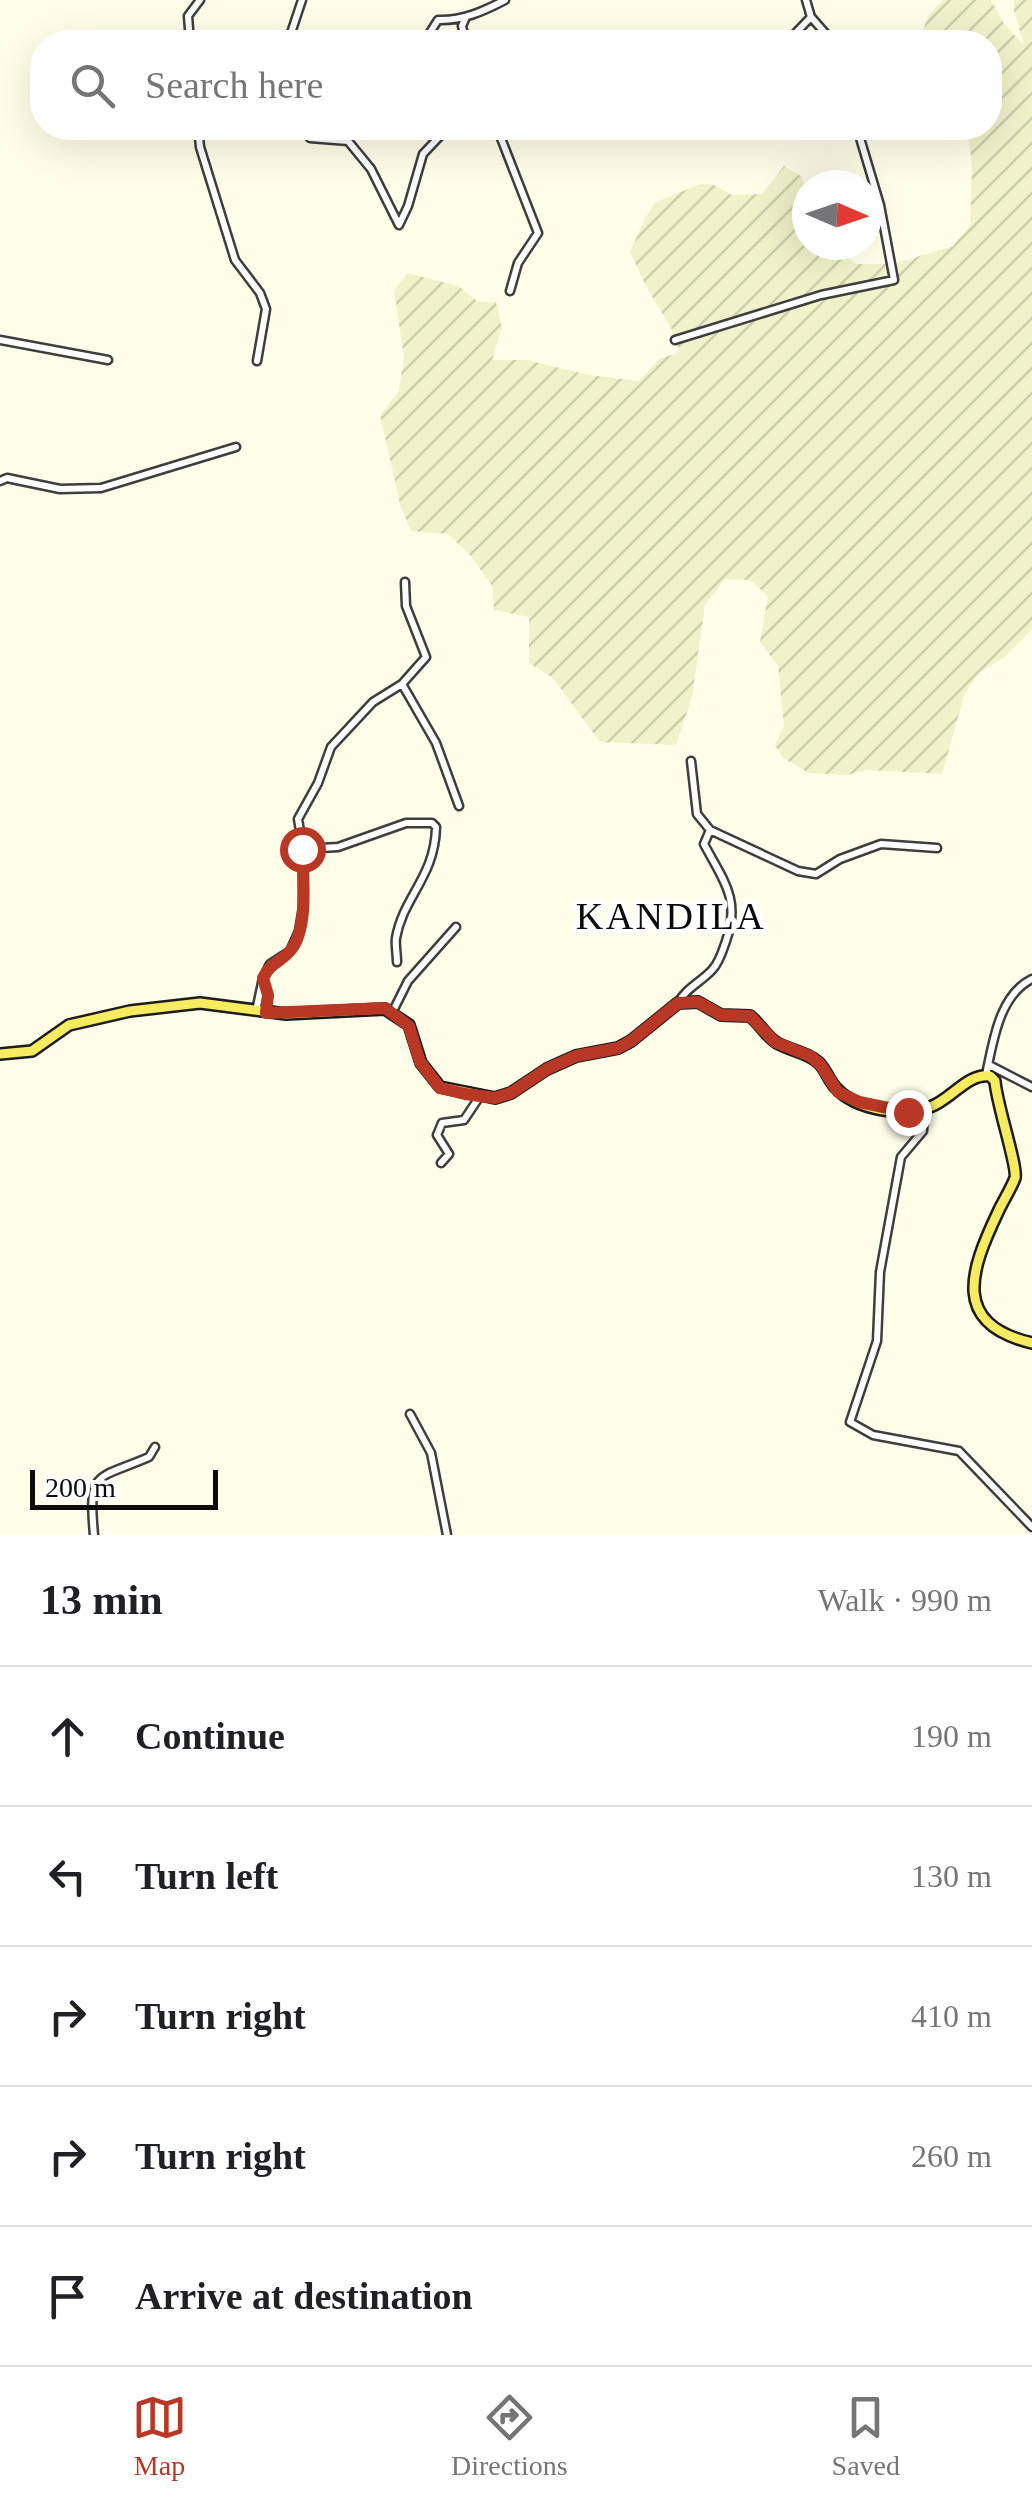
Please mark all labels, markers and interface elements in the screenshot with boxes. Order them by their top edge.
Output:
search box [30,30,1002,140]
icon: search [65,58,120,113]
text: Search here [145,64,323,106]
north arrow [792,170,882,260]
route start [280,827,326,873]
district label: KANDILA [576,895,766,937]
route end [886,1090,932,1136]
scale bar [30,1465,218,1510]
text: 200 m [45,1472,116,1503]
text: 13 min [40,1577,163,1623]
text: Walk · 990 m [818,1582,992,1618]
icon: ahead [40,1709,95,1764]
text: Continue [135,1715,285,1757]
text: 190 m [911,1718,992,1754]
icon: left [40,1849,95,1904]
text: Turn left [135,1855,278,1897]
text: 130 m [911,1858,992,1894]
icon: right [40,1989,95,2044]
text: Turn right [135,1995,306,2037]
text: 410 m [911,1998,992,2034]
icon: right [40,2129,95,2184]
text: Turn right [135,2135,306,2177]
text: 260 m [911,2138,992,2174]
icon: arrive [40,2269,95,2324]
text: Arrive at destination [135,2275,473,2317]
tab: Map [132,2390,187,2482]
tab: Directions [451,2390,568,2482]
tab: Saved [832,2390,900,2482]

